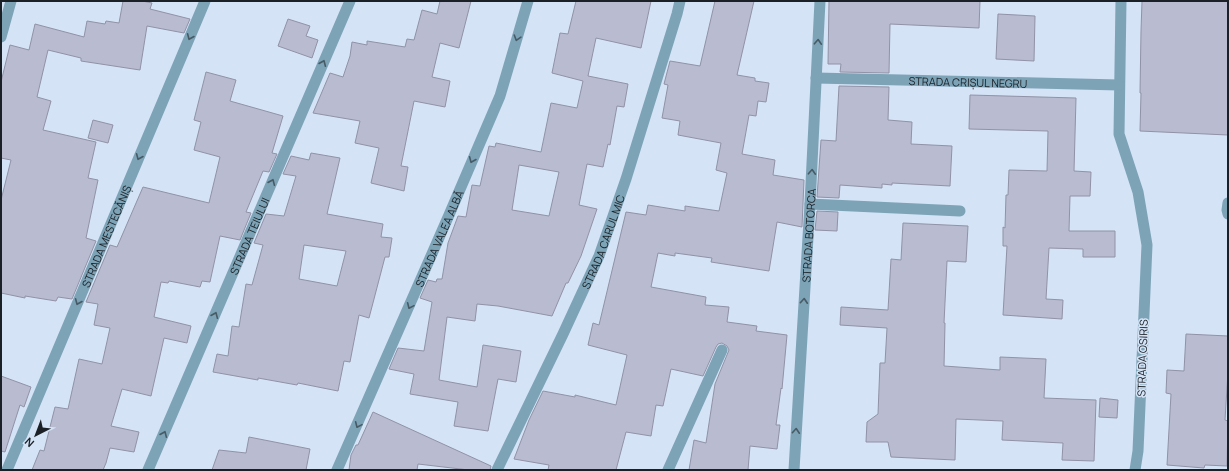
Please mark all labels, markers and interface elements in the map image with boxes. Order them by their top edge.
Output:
one-way arrow [187,32,195,40]
one-way arrow [513,35,522,42]
one-way arrow [813,39,822,45]
one-way arrow [319,60,327,67]
street label: STRADA CRIȘUL NEGRU [908,73,1027,90]
one-way arrow [136,152,144,160]
one-way arrow [469,157,477,164]
one-way arrow [808,169,816,175]
one-way arrow [267,179,275,187]
street label: STRADA MESTECĂNIȘ [78,182,134,289]
street label: STRADA VALEA ALBĂ [411,188,466,289]
street label: STRADA BOTORCA [798,188,818,283]
street label: STRADA CARUL MIC [578,192,628,291]
street label: STRADA TEIULUI [226,195,272,277]
one-way arrow [800,298,809,304]
one-way arrow [74,299,82,306]
one-way arrow [407,301,415,309]
one-way arrow [210,311,218,319]
street label: STRADA OSIRIS [1133,319,1151,397]
north arrow [16,415,56,455]
one-way arrow [355,420,363,428]
one-way arrow [792,428,801,434]
one-way arrow [159,431,167,439]
text: N [21,435,37,451]

